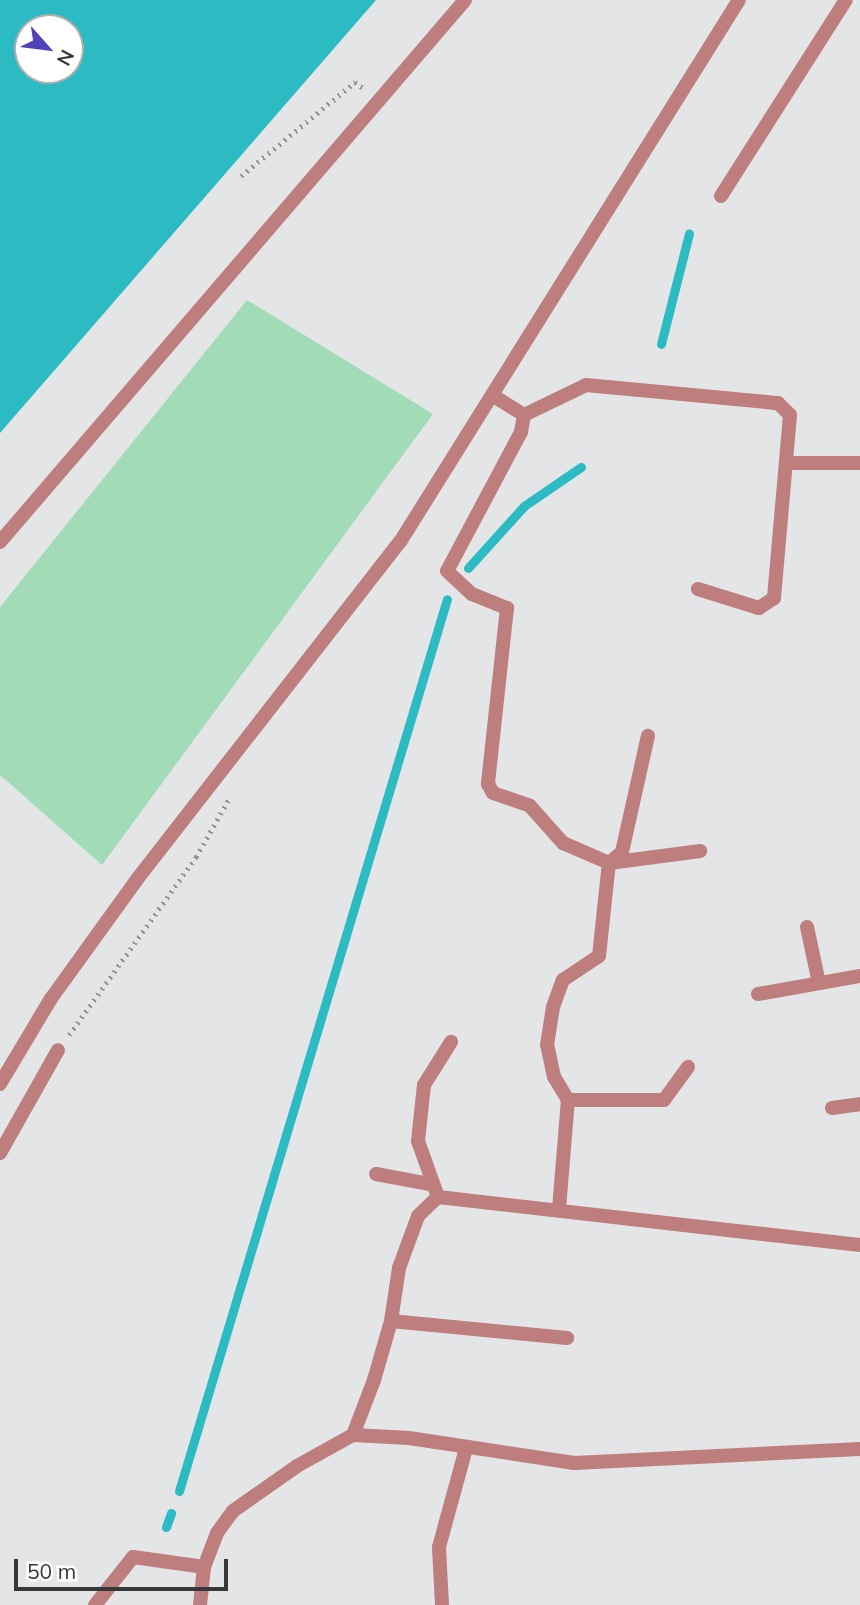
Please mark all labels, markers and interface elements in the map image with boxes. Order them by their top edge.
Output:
north arrow [14,14,84,84]
text: N [52,46,80,70]
scale bar [18,1546,231,1590]
text: 50 m [27,1558,76,1584]

